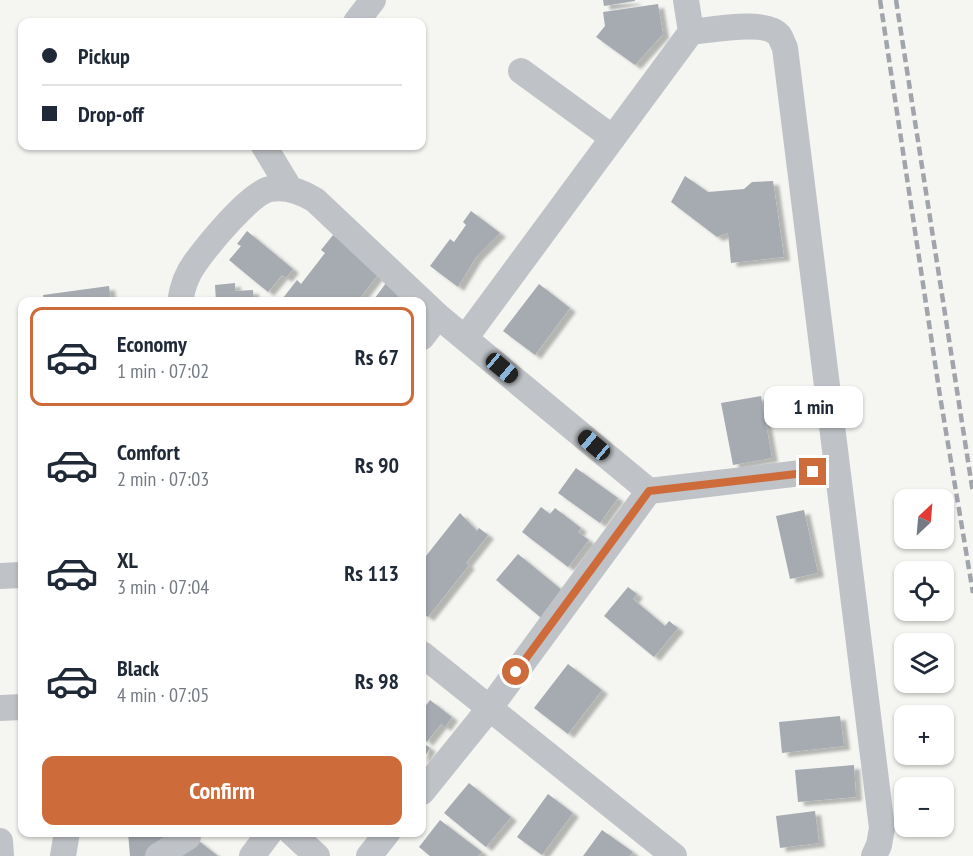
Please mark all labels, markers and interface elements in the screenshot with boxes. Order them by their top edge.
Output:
text: Pickup [78,42,130,70]
text: Drop-off [78,100,144,128]
icon: car [45,330,99,384]
text: Economy [117,330,187,358]
text: Rs 67 [355,343,399,371]
car [482,350,522,386]
text: 1 min · 07:02 [117,358,209,384]
callout: 1 min [764,385,862,427]
text: 1 min [793,394,834,420]
car [574,427,614,463]
icon: car [45,438,99,492]
text: Comfort [117,438,180,466]
text: Rs 90 [355,451,399,479]
route end [799,458,826,485]
text: 2 min · 07:03 [117,466,209,492]
north arrow [894,489,954,549]
map controls [894,489,954,837]
icon: car [45,546,99,600]
text: XL [117,546,138,574]
text: Rs 113 [344,559,399,587]
button: locate [894,561,954,621]
text: 3 min · 07:04 [117,574,209,600]
button: layers [894,633,954,693]
icon: car [45,654,99,708]
text: Black [117,654,159,682]
route start [502,658,529,685]
text: Rs 98 [355,667,399,695]
text: 4 min · 07:05 [117,682,209,708]
button: + [894,705,954,765]
button: Confirm [42,756,402,825]
button: − [894,777,954,837]

